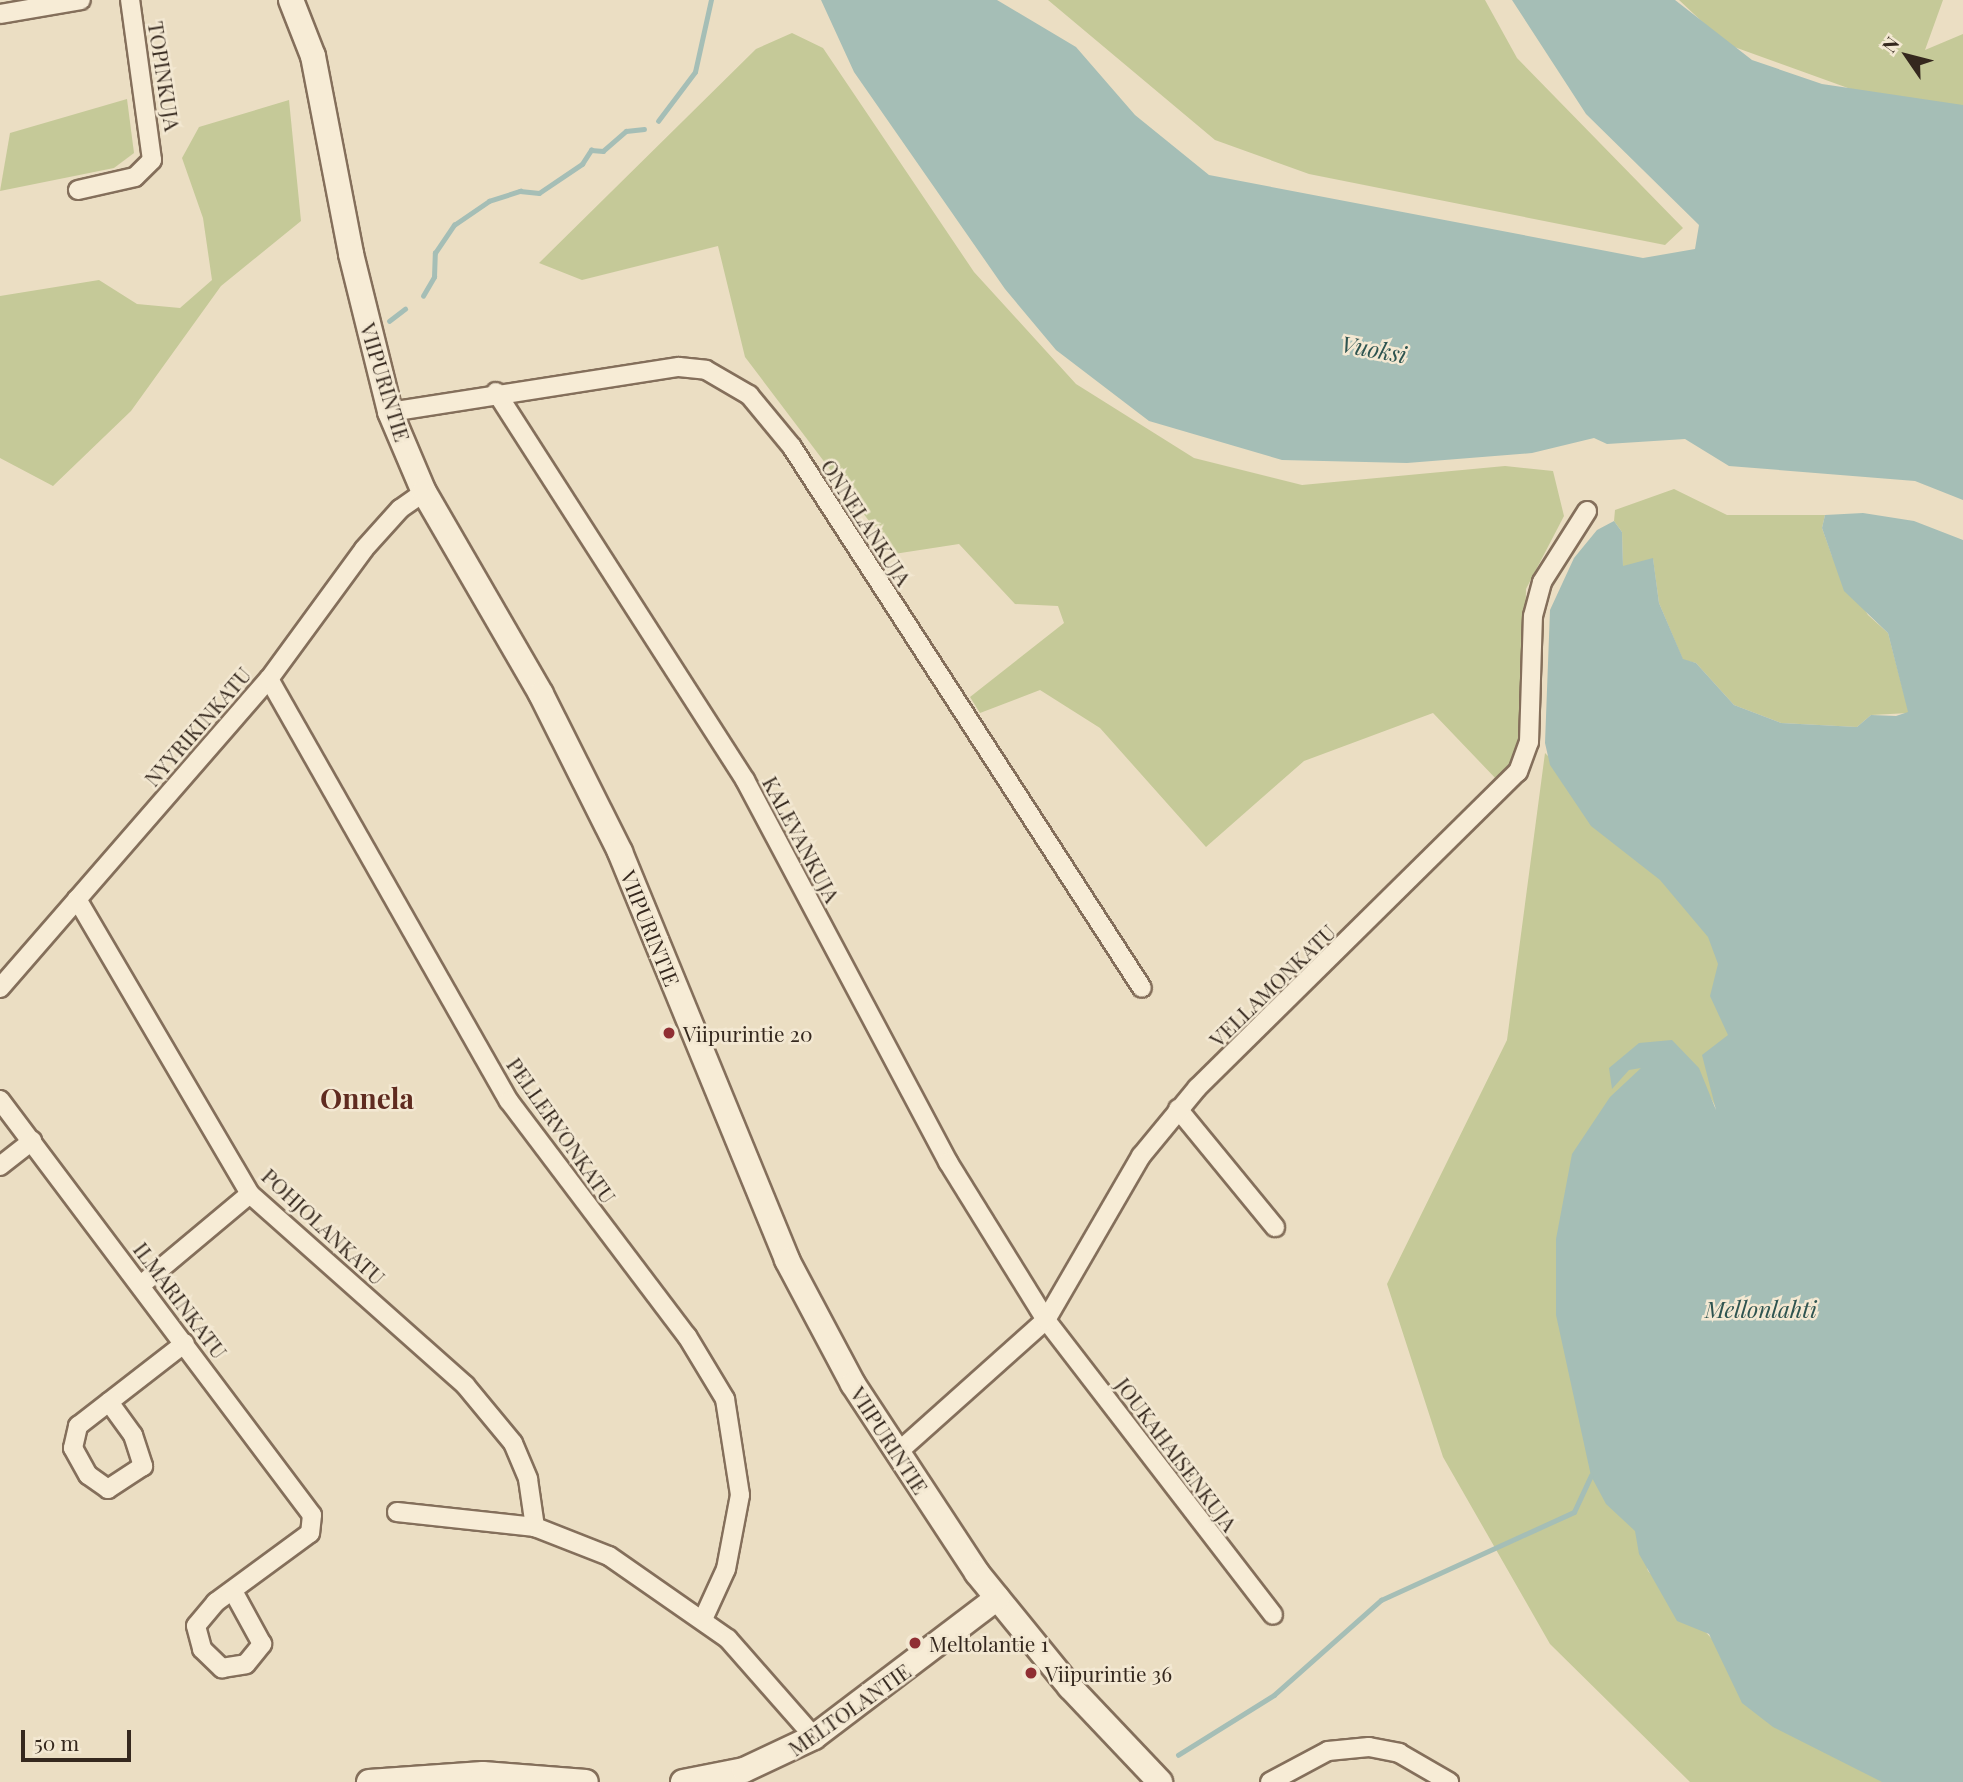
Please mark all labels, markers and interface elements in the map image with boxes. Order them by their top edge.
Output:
street label: TOPINKUJA [144,19,186,133]
north arrow [1872,21,1942,91]
text: N [1875,31,1904,57]
street label: VIIPURINTIE [356,320,416,444]
water label: Vuoksi [1339,330,1409,368]
street label: ONNELANKUJA [817,454,917,590]
street label: NYYRIKINKATU [138,661,256,791]
street label: KALEVANKUJA [758,772,846,906]
street label: VIIPURINTIE [616,866,686,990]
street label: VELLAMONKATU [1204,919,1340,1051]
place label: Viipurintie 20 [683,1020,812,1046]
marker: Viipurintie 20 [661,1025,677,1041]
street label: PELLERVONKATU [502,1052,622,1208]
district label: Onnela [320,1081,414,1115]
street label: POHJOLANKATU [257,1163,391,1289]
street label: ILMARINKATU [129,1237,233,1363]
water label: Mellonlahti [1705,1295,1817,1323]
street label: JOUKAHAISENKUJA [1111,1372,1243,1536]
street label: VIIPURINTIE [846,1382,934,1498]
place label: Meltolantie 1 [929,1630,1048,1656]
marker: Meltolantie 1 [907,1635,923,1651]
street label: MELTOLANTIE [783,1658,915,1760]
place label: Viipurintie 36 [1045,1660,1172,1686]
marker: Viipurintie 36 [1023,1665,1039,1681]
scale bar [24,1716,135,1760]
text: 50 m [34,1728,79,1756]

